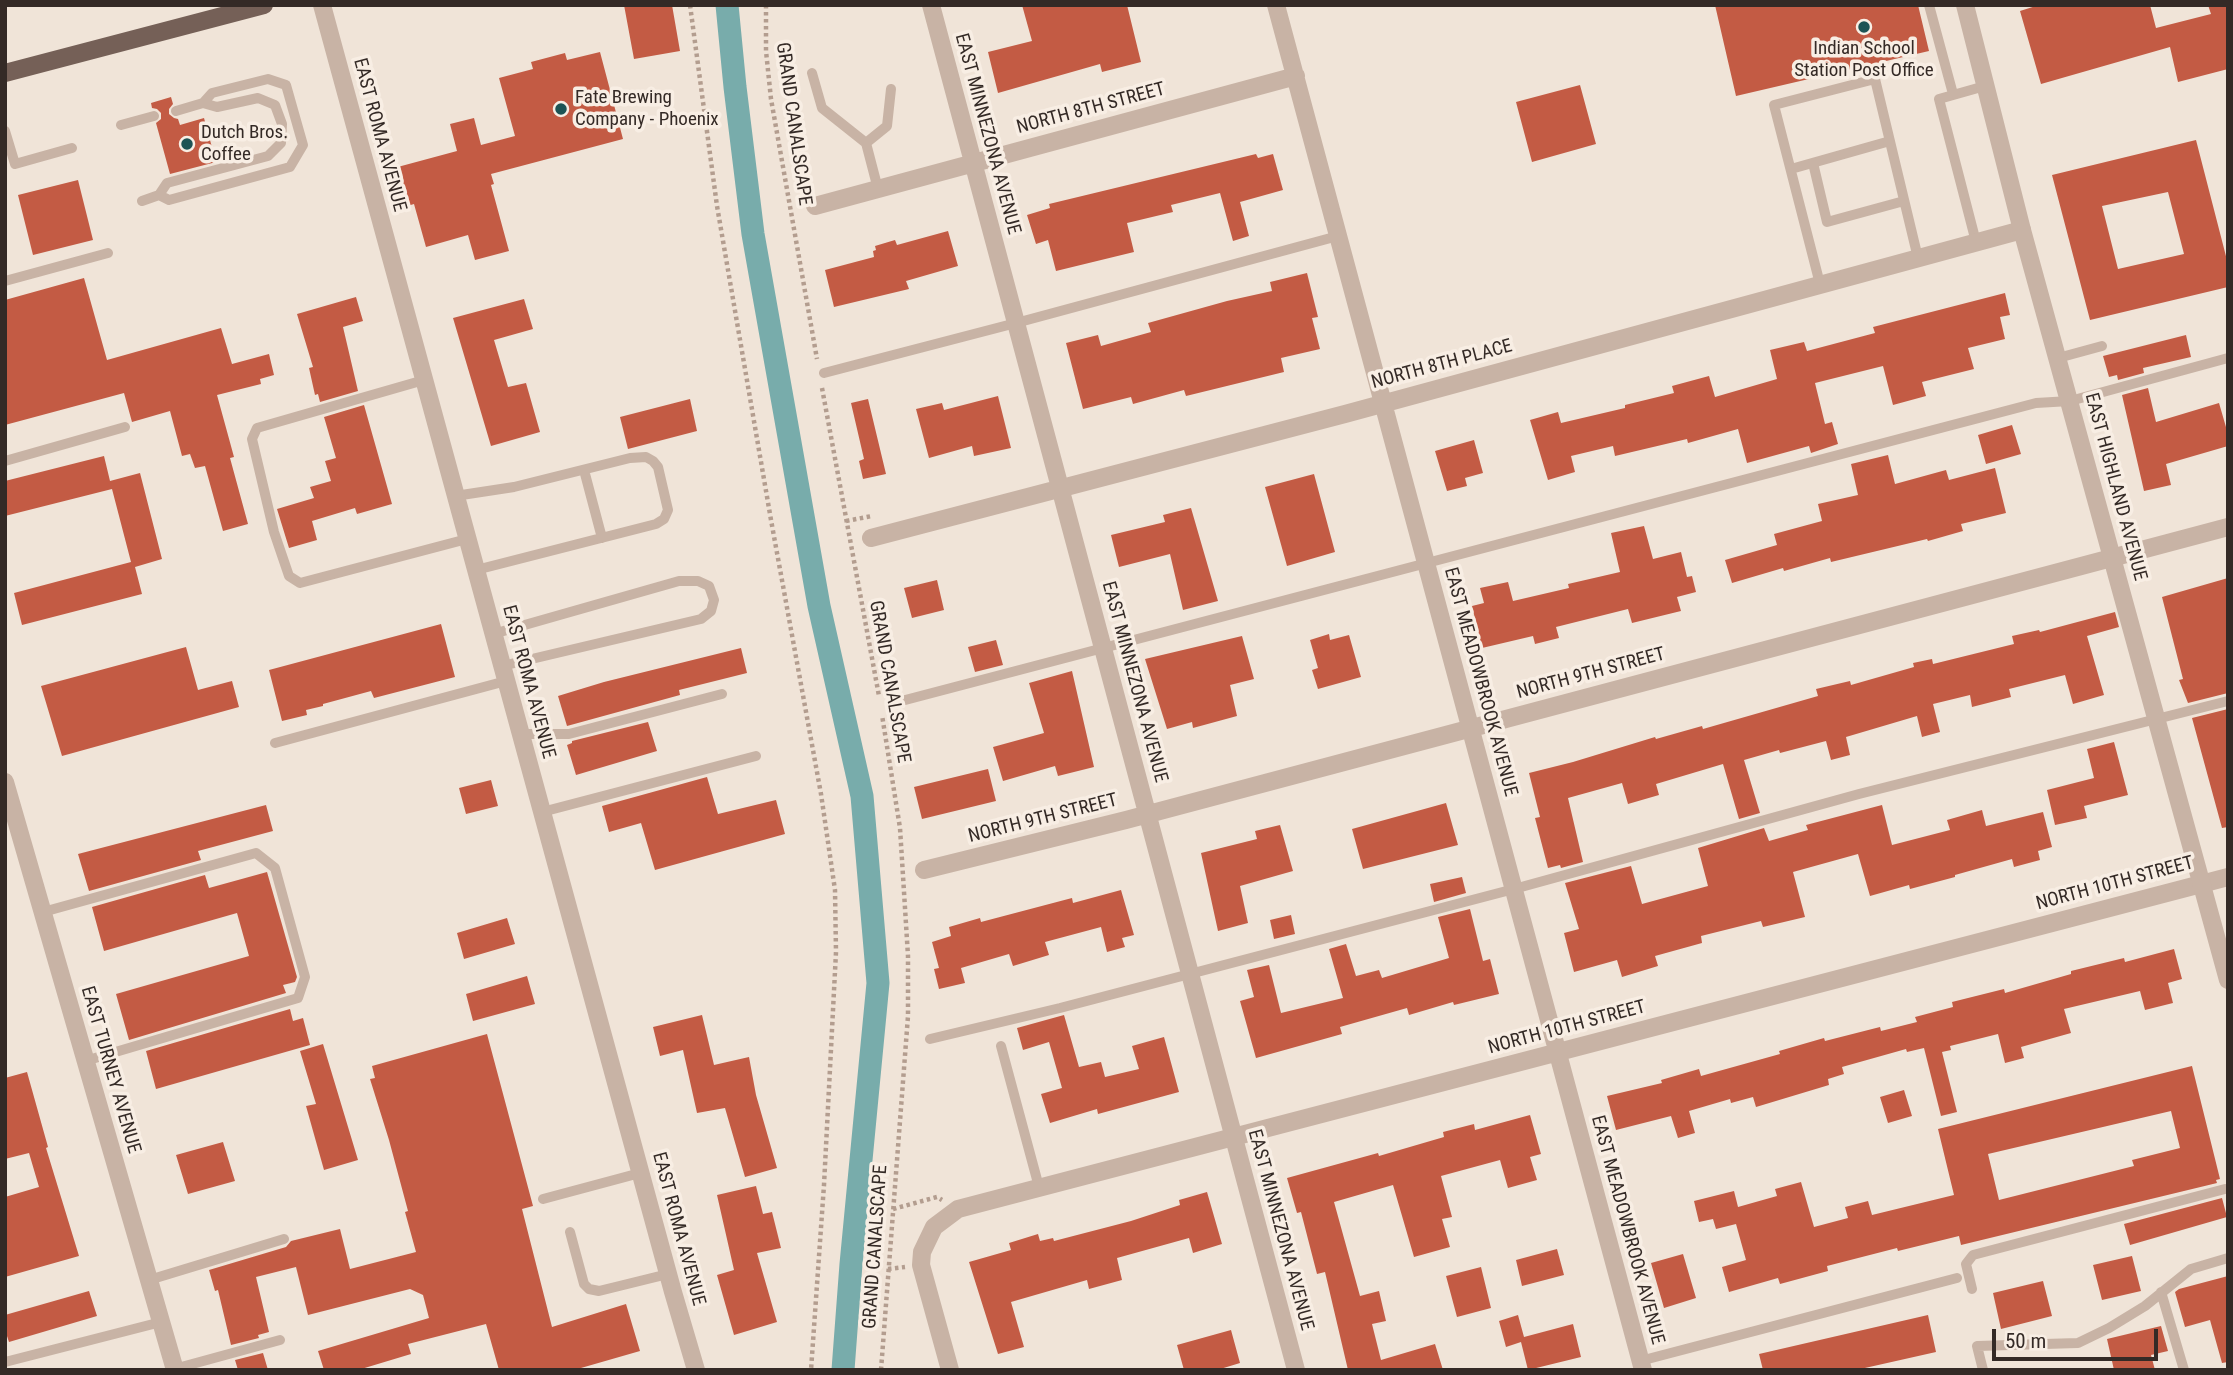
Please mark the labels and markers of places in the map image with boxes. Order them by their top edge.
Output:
marker: Indian School Station Post Office [1856,19,1872,35]
place label: Indian School Station Post Office [1794,38,1934,82]
place label: Fate Brewing Company - Phoenix [575,87,719,131]
marker: Fate Brewing Company - Phoenix [553,101,569,117]
place label: Dutch Bros. Coffee [201,122,288,166]
marker: Dutch Bros. Coffee [179,136,195,152]

